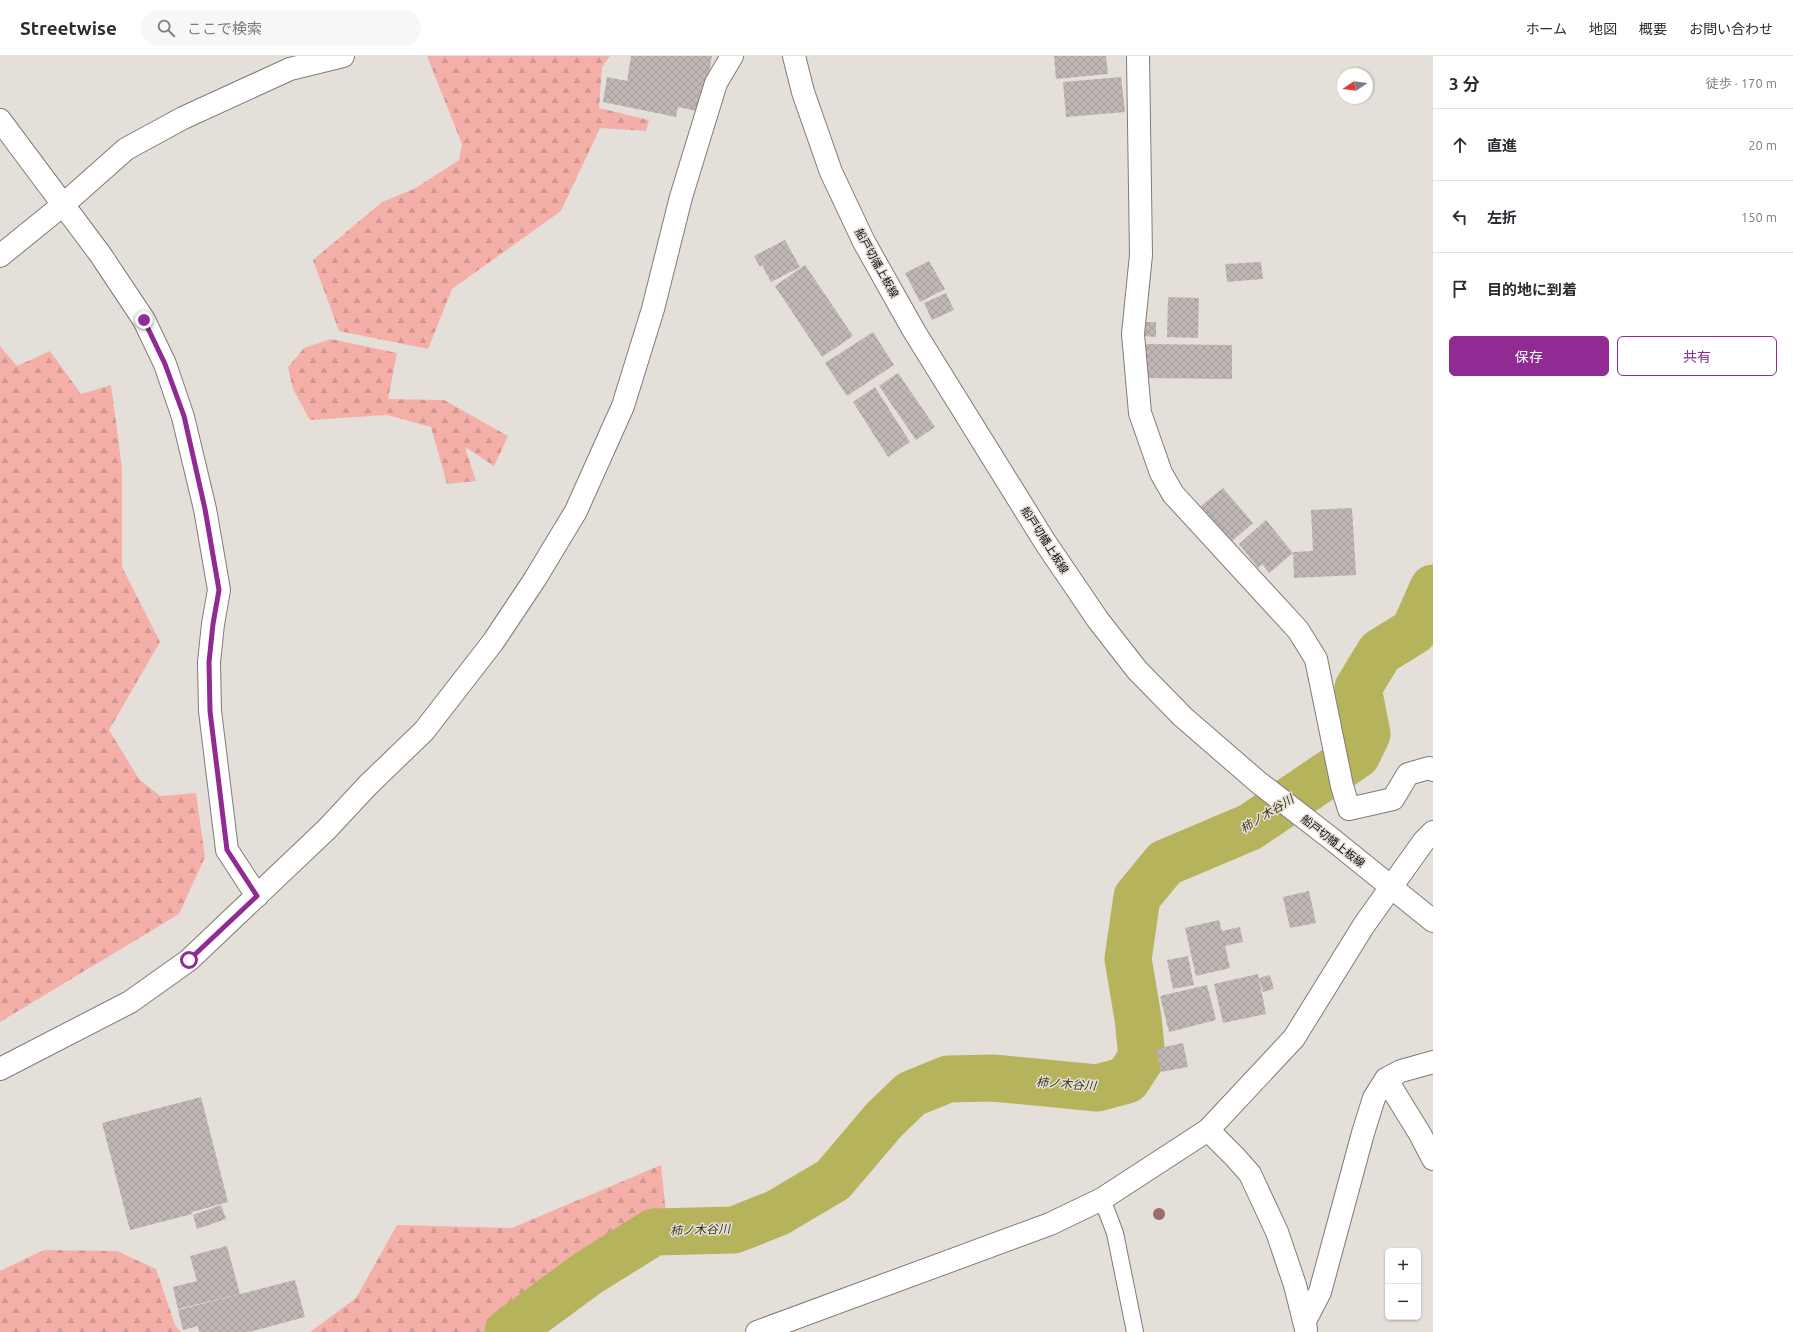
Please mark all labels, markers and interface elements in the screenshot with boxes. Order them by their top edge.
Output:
search box [141,10,421,46]
text: Streetwise [20,17,117,39]
icon: search [155,17,177,39]
text: ここで検索 [187,20,262,37]
text: ホーム [1525,21,1567,37]
text: 地図 [1589,21,1617,37]
text: 概要 [1639,21,1667,37]
text: お問い合わせ [1689,21,1773,37]
north arrow [1337,68,1373,104]
text: 3 分 [1449,74,1480,93]
text: 徒歩 · 170 m [1706,76,1777,90]
icon: ahead [1449,134,1471,156]
text: 直進 [1487,137,1517,154]
text: 20 m [1748,138,1777,152]
icon: left [1449,206,1471,228]
text: 左折 [1487,209,1517,226]
text: 150 m [1741,210,1777,224]
street label: 船戸切幡上板線 [853,226,901,300]
icon: arrive [1449,278,1471,300]
text: 目的地に到着 [1487,281,1577,298]
route end [135,311,153,329]
button: 保存 [1449,336,1609,376]
button: 共有 [1617,336,1777,376]
street label: 船戸切幡上板線 [1019,504,1071,576]
water label: 柿ノ木谷川 [1238,791,1297,835]
street label: 船戸切幡上板線 [1299,813,1367,869]
route start [180,951,198,969]
water label: 柿ノ木谷川 [1036,1075,1098,1092]
water label: 柿ノ木谷川 [670,1222,732,1237]
map controls [1385,1248,1421,1320]
button: + [1385,1248,1421,1284]
button: − [1385,1284,1421,1320]

